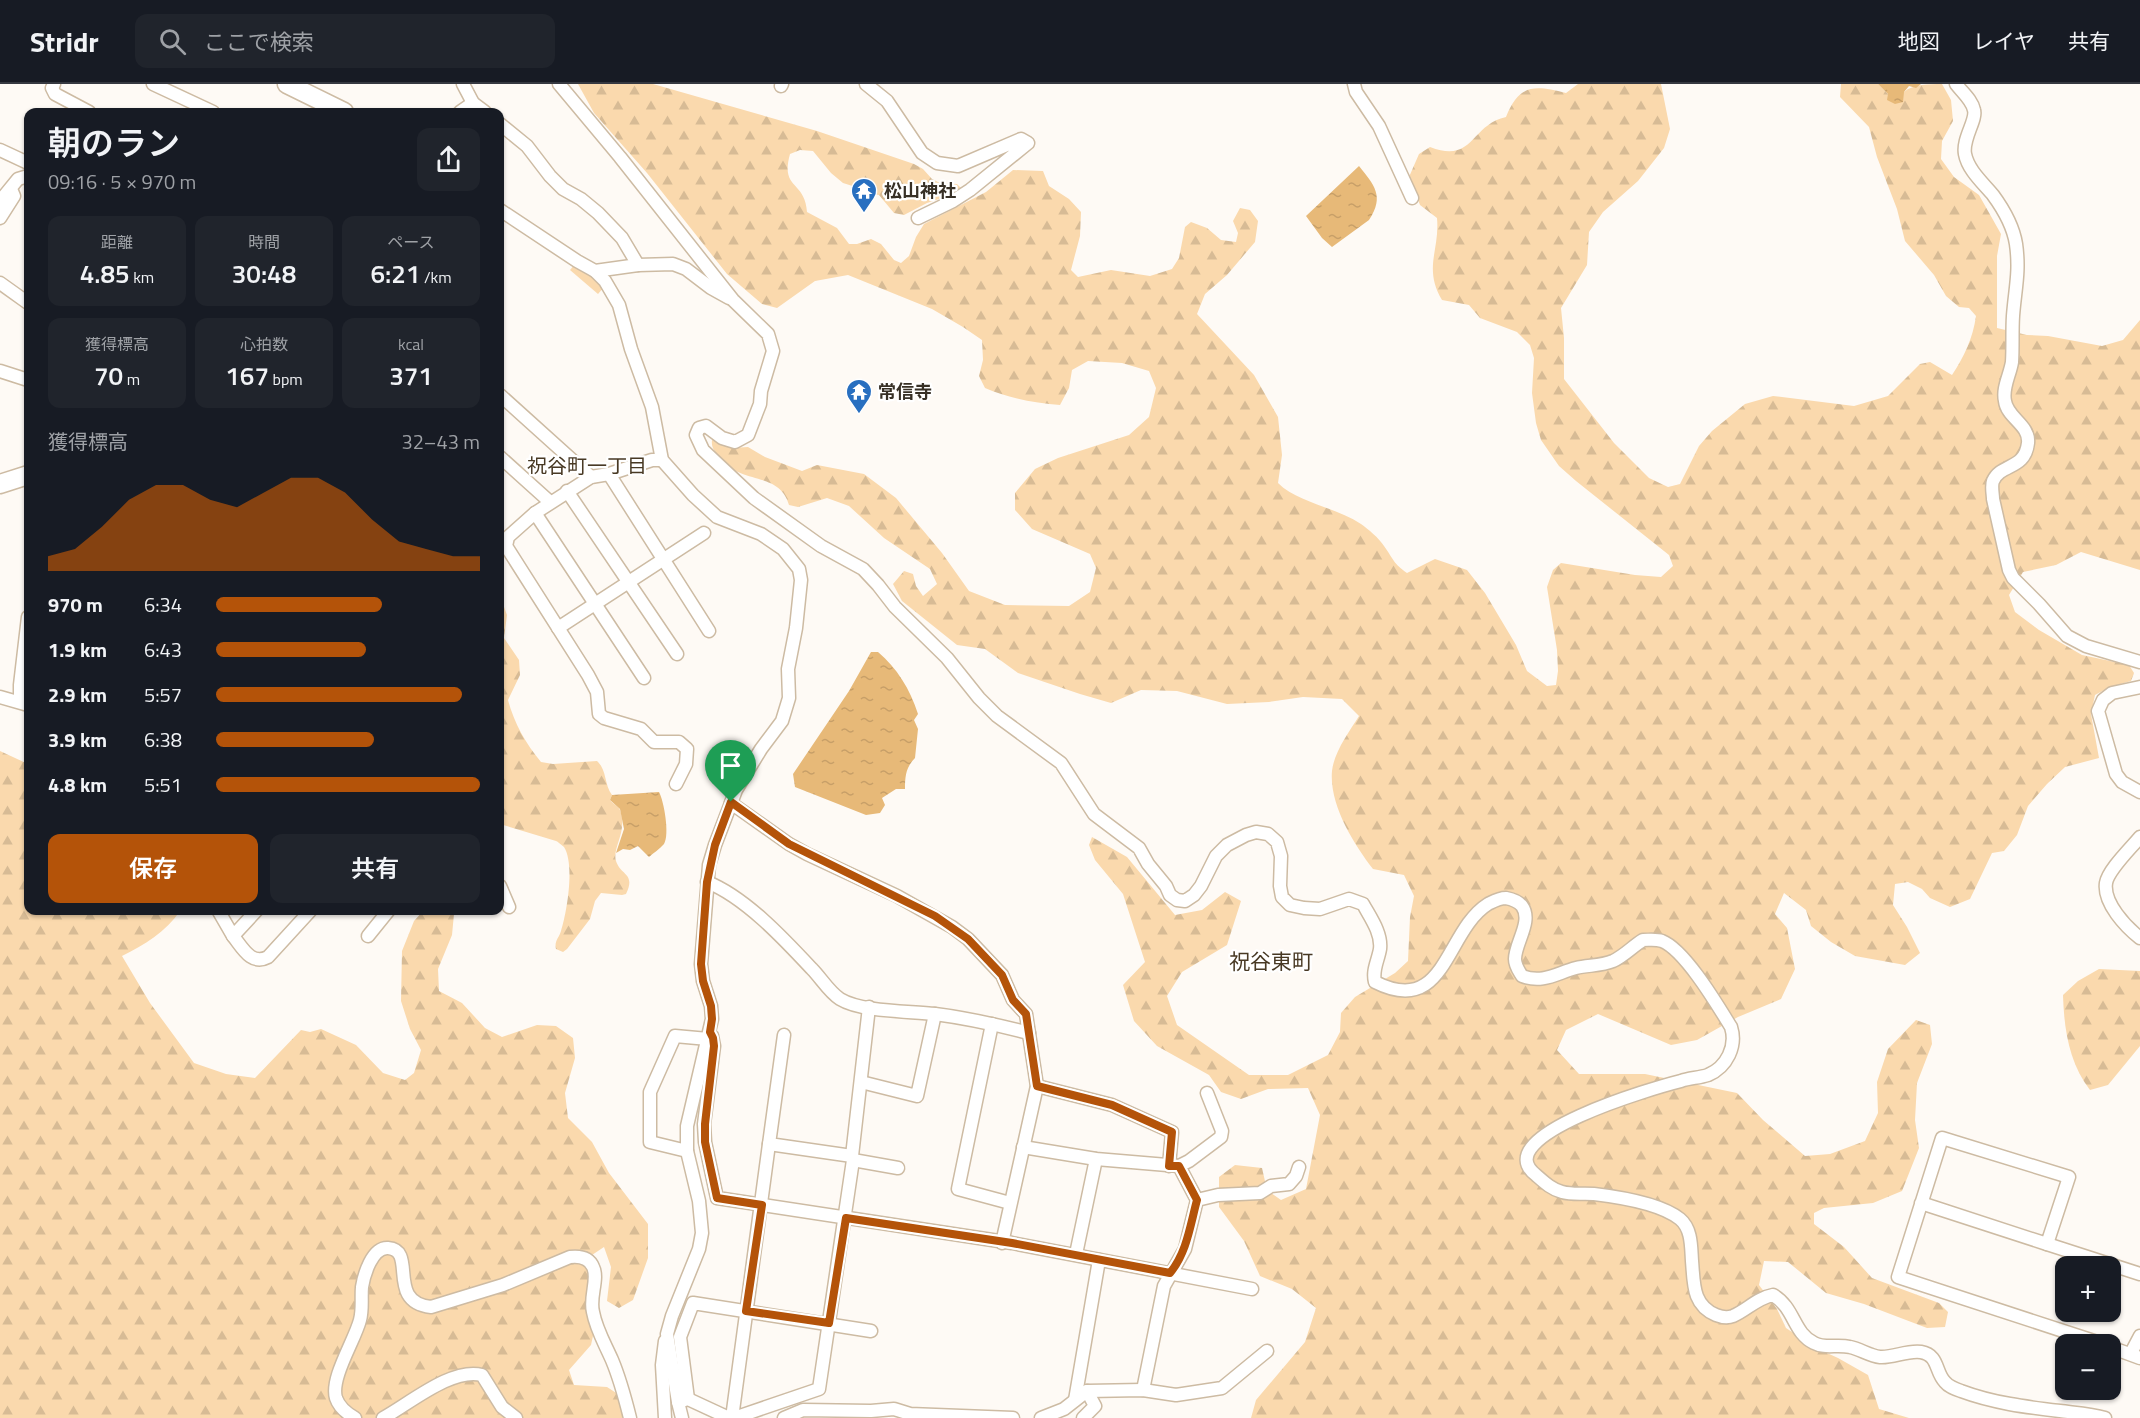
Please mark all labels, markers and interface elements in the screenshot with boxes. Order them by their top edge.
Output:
search box [135,14,555,68]
text: Stridr [30,20,99,63]
icon: search [156,25,189,58]
text: ここで検索 [204,25,314,59]
text: 地図 [1898,25,1940,57]
text: レイヤ [1973,25,2035,57]
text: 共有 [2068,25,2110,57]
text: 朝のラン [48,118,180,168]
button: share [417,128,480,191]
text: 09:16 · 5 × 970 m [48,166,196,197]
temple icon: 松山神社 [849,176,879,214]
place label: 松山神社 [884,177,956,204]
text: 距離 [101,230,133,254]
text: 時間 [248,230,280,254]
text: ペース [387,230,435,254]
text: 4.85 [80,254,130,293]
text: 30:48 [232,254,296,293]
text: 6:21 [370,254,420,293]
text: km [130,265,154,289]
text: /km [420,265,452,289]
text: 獲得標高 [85,332,149,356]
text: 心拍数 [240,332,288,356]
text: kcal [398,332,424,356]
text: 70 [94,356,123,395]
text: 167 [225,356,269,395]
text: 371 [389,356,433,395]
text: m [123,367,140,391]
text: bpm [269,367,303,391]
temple icon: 常信寺 [844,377,874,415]
place label: 常信寺 [878,378,932,405]
text: 獲得標高 [48,426,128,457]
text: 32–43 m [401,426,480,457]
district label: 祝谷町一丁目 [527,450,647,481]
text: 970 m [48,589,103,620]
text: 6:34 [144,589,182,620]
text: 1.9 km [48,634,107,665]
text: 6:43 [144,634,182,665]
text: 2.9 km [48,679,107,710]
text: 5:57 [144,679,182,710]
text: 3.9 km [48,724,107,755]
text: 6:38 [144,724,182,755]
pin [705,740,756,802]
icon: arrive [714,749,747,782]
text: 4.8 km [48,769,107,800]
text: 5:51 [144,769,182,800]
button: 保存 [48,834,258,903]
button: 共有 [270,834,480,903]
district label: 祝谷東町 [1229,945,1313,977]
map controls [2055,1256,2121,1400]
button: + [2055,1256,2121,1322]
button: − [2055,1334,2121,1400]

